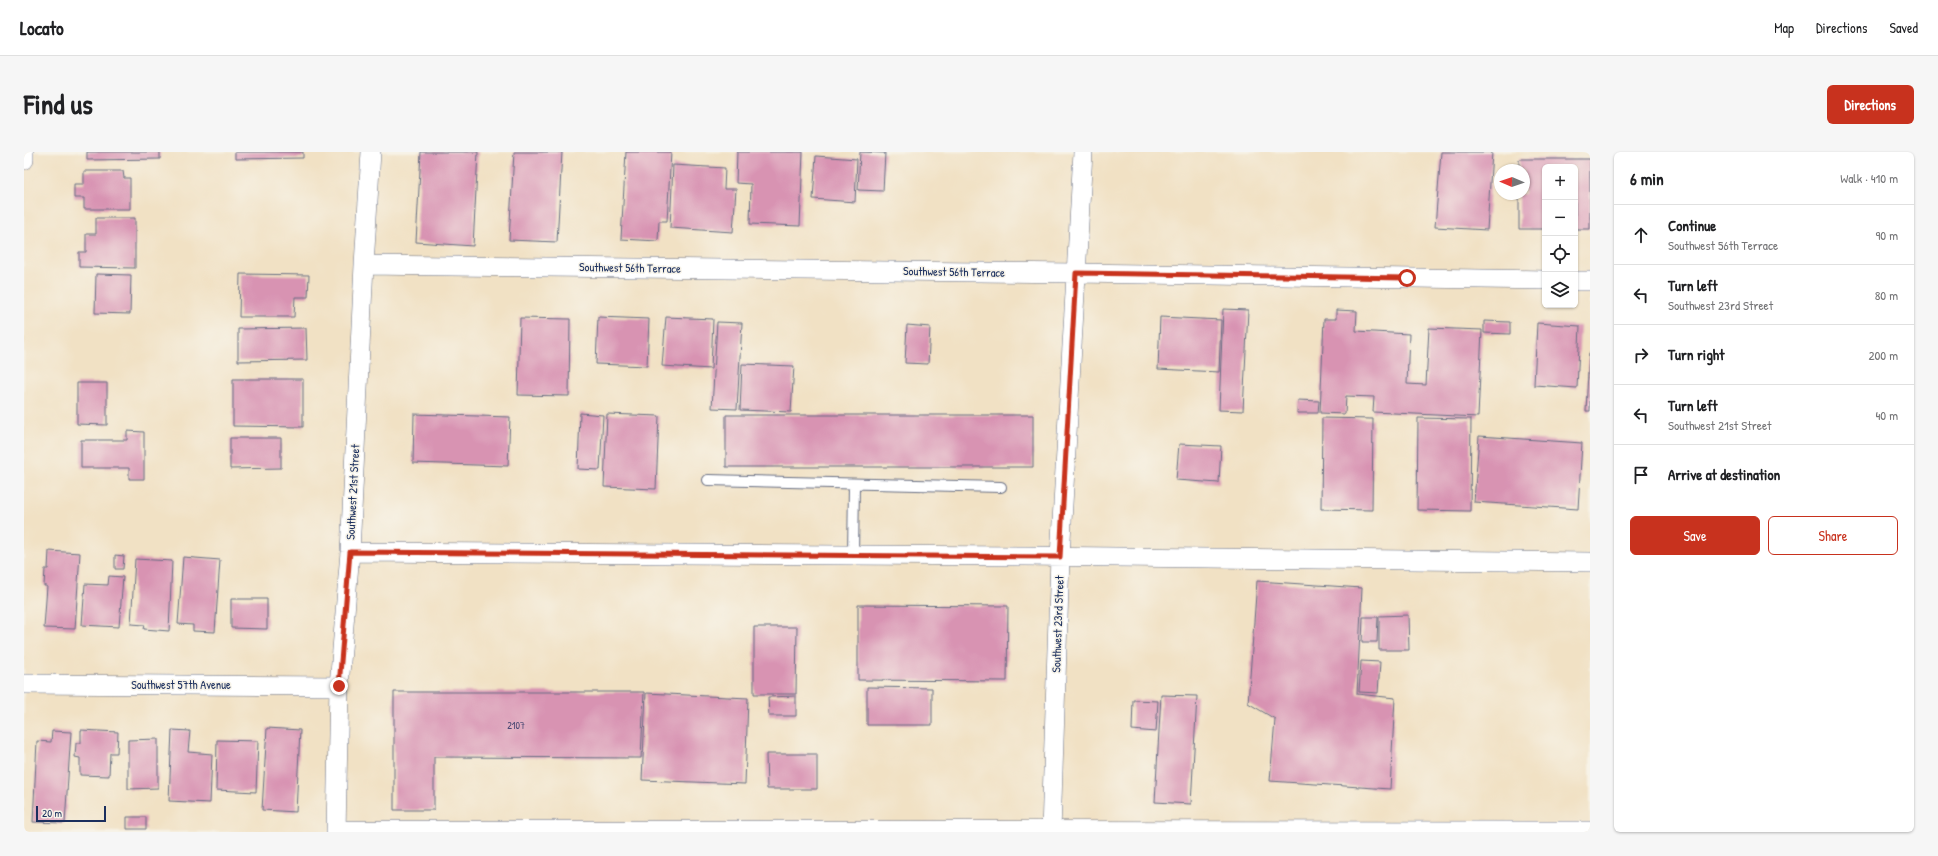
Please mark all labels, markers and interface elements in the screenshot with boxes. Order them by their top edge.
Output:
text: Locato [20,15,64,41]
text: Map [1774,18,1794,37]
text: Directions [1816,18,1867,37]
text: Saved [1889,18,1918,37]
text: Find us [24,85,93,123]
button: Directions [1827,85,1914,124]
north arrow [1494,164,1530,200]
map controls [1542,164,1578,308]
button: + [1542,164,1578,200]
text: 6 min [1630,167,1664,190]
text: Walk · 410 m [1840,169,1898,187]
button: − [1542,200,1578,236]
text: Continue [1668,215,1716,236]
icon: ahead [1630,224,1652,246]
text: 90 m [1876,226,1898,244]
button: locate [1542,236,1578,272]
text: Southwest 56th Terrace [1668,236,1778,254]
street label: Southwest 56th Terrace [579,258,681,277]
street label: Southwest 56th Terrace [903,262,1005,281]
route start [1398,269,1416,287]
button: layers [1542,272,1578,308]
text: Turn left [1668,275,1718,296]
icon: left [1630,284,1652,306]
text: 80 m [1875,286,1898,304]
text: Southwest 23rd Street [1668,296,1773,314]
icon: right [1630,344,1652,366]
text: Turn right [1668,344,1724,365]
text: 200 m [1868,346,1898,364]
text: Turn left [1668,395,1718,416]
icon: left [1630,404,1652,426]
text: 40 m [1875,406,1898,424]
text: Southwest 21st Street [1668,416,1772,434]
street label: Southwest 21st Street [342,443,364,540]
icon: arrive [1630,464,1652,486]
text: Arrive at destination [1668,464,1780,485]
button: Save [1630,516,1760,555]
button: Share [1768,516,1898,555]
street label: Southwest 23rd Street [1047,574,1068,673]
street label: Southwest 57th Avenue [131,676,231,693]
route end [330,677,348,695]
house number: 2107 [507,719,525,732]
scale bar [36,804,106,823]
text: 20 m [42,806,62,820]

